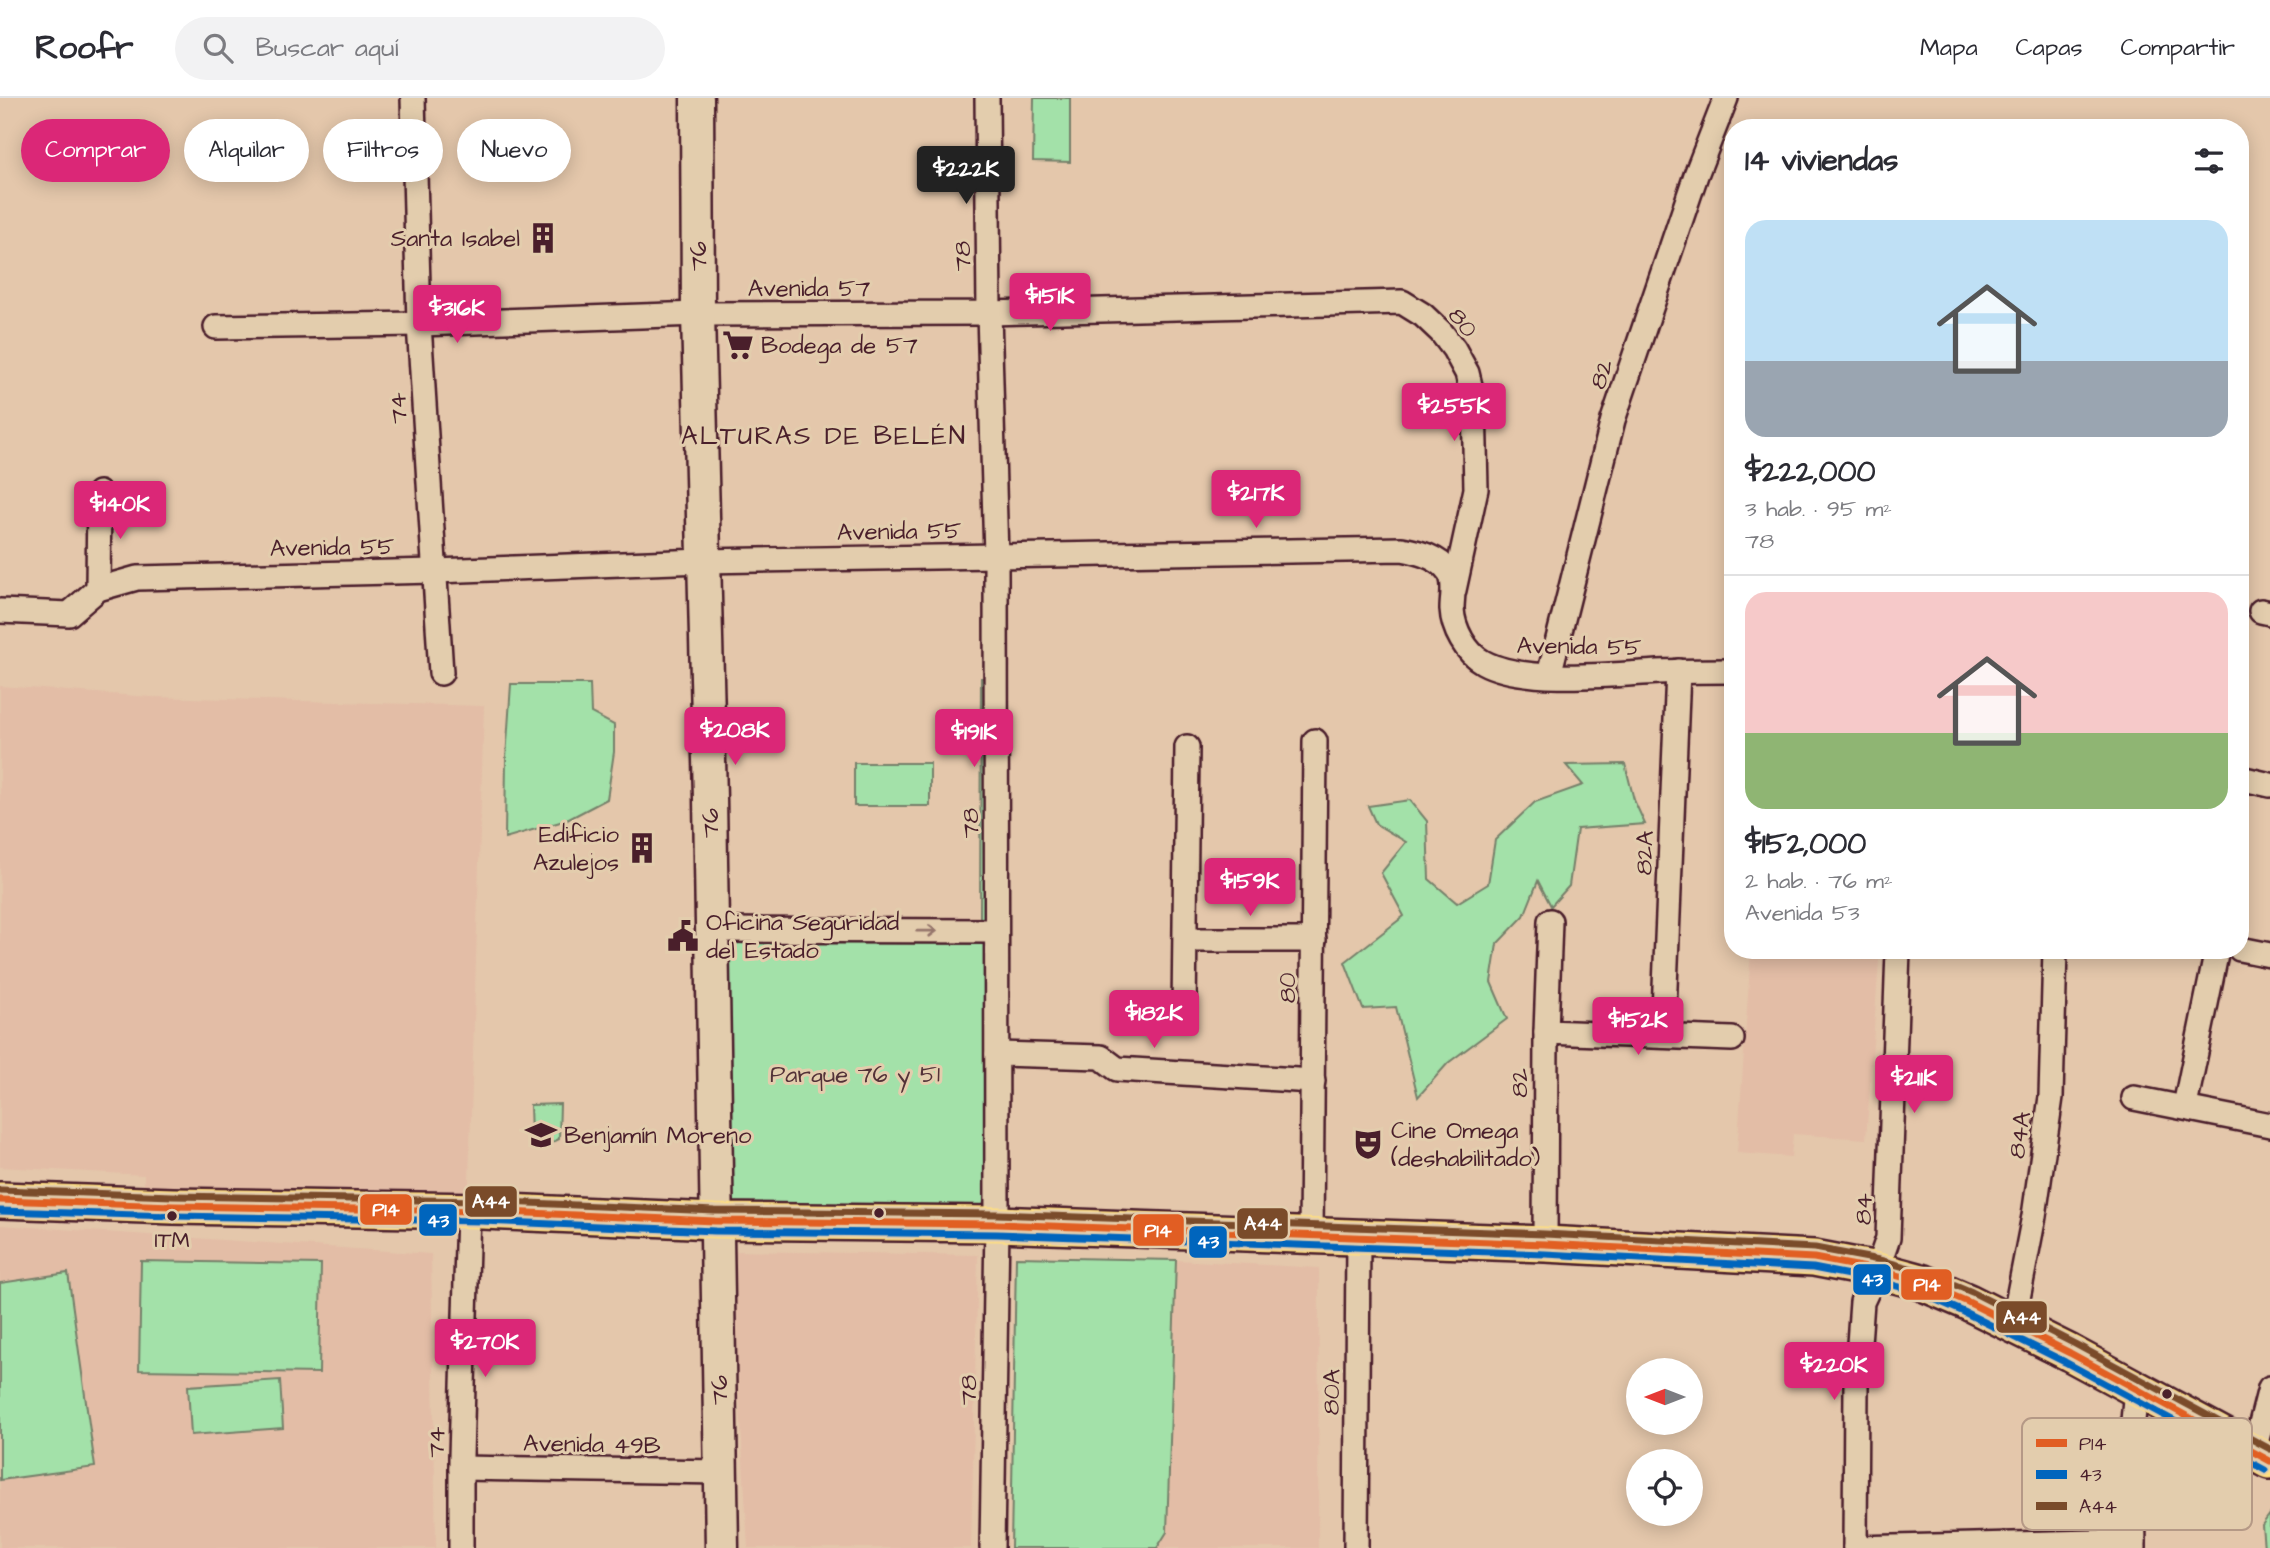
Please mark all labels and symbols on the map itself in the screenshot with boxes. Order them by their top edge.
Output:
pin: $222K [917,146,1015,206]
building icon: Santa Isabel [526,221,560,255]
place label: Santa Isabel [391,222,520,256]
street label: 76 [682,241,716,271]
street label: 78 [946,241,980,271]
street label: Avenida 57 [748,272,870,306]
pin: $151K [1001,274,1099,333]
pin: $316K [408,286,506,345]
street label: 80 [1439,300,1485,345]
supermarket icon: Bodega de 57 [721,328,755,362]
place label: Bodega de 57 [761,329,918,364]
street label: 82 [1581,355,1623,394]
pin: $255K [1405,384,1503,443]
street label: 74 [381,391,417,425]
district label: ALTURAS DE BELÉN [681,418,967,454]
pin: $217K [1207,470,1305,530]
pin: $140K [71,482,169,541]
street label: Avenida 55 [836,514,962,550]
street label: Avenida 55 [269,530,395,566]
street label: Avenida 55 [1516,629,1642,665]
pin: $208K [686,708,784,767]
pin: $191K [925,710,1023,769]
street label: 76 [694,808,728,838]
street label: 78 [954,808,988,838]
place label: Edificio Azulejos [533,818,620,880]
street label: 82A [1627,830,1663,876]
building icon: Edificio Azulejos [625,831,659,865]
pin: $159K [1201,858,1299,918]
place label: Oficina Seguridad del Estado [706,906,899,968]
public building icon: Oficina Seguridad del Estado [666,919,700,953]
one-way arrow [915,924,938,938]
street label: 80 [1271,973,1305,1003]
pin: $182K [1105,990,1203,1050]
pin: $152K [1589,998,1687,1057]
pin: $211K [1865,1056,1963,1115]
park label: Parque 76 y 51 [770,1058,940,1093]
street label: 82 [1503,1068,1537,1098]
street label: 84A [2000,1109,2040,1161]
place label: Cine Omega (deshabilitado) [1391,1114,1540,1176]
school or university icon: Benjamín Moreno [524,1118,558,1152]
place label: Benjamín Moreno [564,1119,752,1153]
theatre icon: Cine Omega (deshabilitado) [1351,1127,1385,1161]
line badge: A44 [464,1185,518,1218]
text: A44 [472,1189,510,1216]
street label: 84 [1846,1192,1882,1226]
line badge: P14 [359,1193,413,1226]
text: P14 [372,1197,400,1224]
line badge: 43 [418,1203,458,1237]
unlabelled marker [872,1206,886,1220]
line badge: A44 [1236,1207,1289,1240]
text: 43 [427,1208,450,1235]
marker: ITM [165,1209,179,1223]
text: A44 [1244,1211,1282,1238]
line badge: P14 [1132,1213,1185,1247]
text: P14 [1144,1218,1172,1245]
place label: ITM [154,1225,190,1256]
line badge: 43 [1188,1225,1228,1259]
text: 43 [1197,1229,1220,1256]
line badge: 43 [1852,1263,1892,1296]
text: 43 [1861,1267,1884,1294]
line badge: P14 [1900,1268,1953,1301]
text: P14 [1913,1272,1941,1299]
line badge: A44 [1995,1300,2048,1334]
text: A44 [2003,1305,2041,1332]
pin: $270K [436,1320,534,1379]
pin: $220K [1785,1342,1883,1402]
north arrow [1626,1358,1703,1435]
street label: 80A [1315,1369,1349,1415]
street label: 76 [703,1375,737,1405]
street label: 78 [952,1375,986,1405]
unlabelled marker [2160,1387,2174,1401]
legend [2022,1418,2252,1530]
street label: 74 [420,1426,454,1458]
street label: Avenida 49B [523,1427,661,1463]
text: P14 [2079,1431,2107,1458]
text: 43 [2079,1462,2102,1489]
text: A44 [2079,1494,2117,1521]

